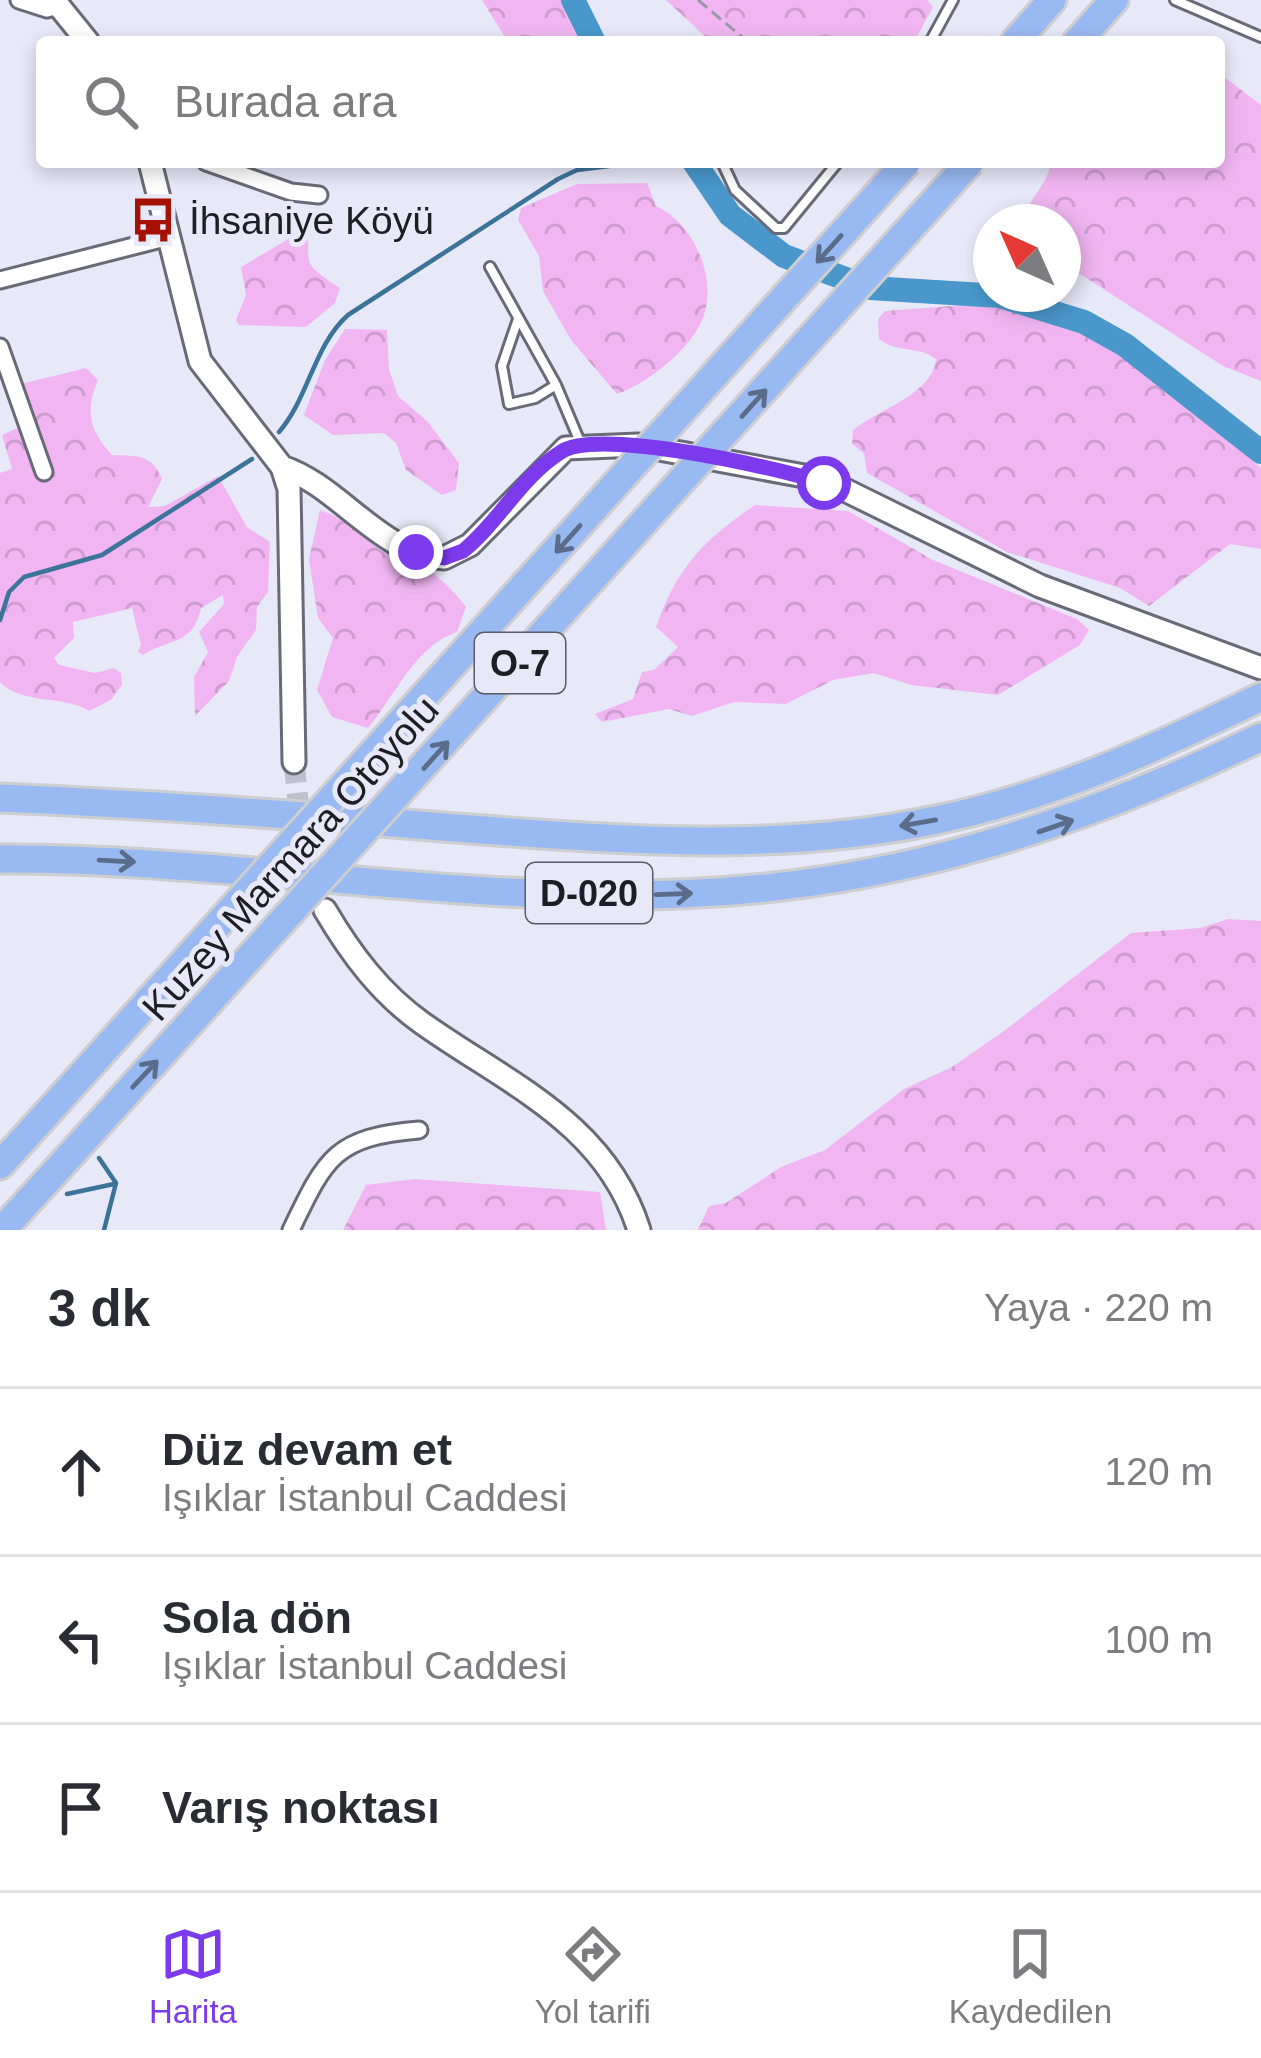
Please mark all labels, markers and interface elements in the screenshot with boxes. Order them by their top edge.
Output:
search box [36,36,1225,168]
icon: search [78,69,144,135]
text: Burada ara [174,76,397,127]
bus stop icon: İhsaniye Köyü [128,195,178,245]
place label: İhsaniye Köyü [189,199,434,242]
north arrow [973,204,1081,312]
one-way arrow [816,233,843,264]
one-way arrow [740,388,767,418]
route start [797,456,851,510]
one-way arrow [555,524,582,554]
route end [389,525,443,579]
road number: O-7 [475,633,565,693]
street label: Kuzey Marmara Otoyolu [134,688,447,1029]
one-way arrow [422,740,450,770]
one-way arrow [899,813,938,836]
one-way arrow [1036,813,1074,835]
one-way arrow [97,850,136,873]
road number: D-020 [526,863,652,923]
one-way arrow [654,882,693,905]
one-way arrow [131,1059,158,1089]
text: 3 dk [48,1280,150,1337]
text: Yaya · 220 m [984,1286,1213,1329]
text: Düz devam et [162,1424,452,1475]
icon: ahead [48,1439,114,1505]
text: 120 m [1105,1450,1213,1493]
text: Işıklar İstanbul Caddesi [162,1476,567,1519]
text: Sola dön [162,1592,352,1643]
icon: left [48,1607,114,1673]
text: 100 m [1105,1618,1213,1661]
text: Işıklar İstanbul Caddesi [162,1644,567,1687]
icon: arrive [48,1775,114,1841]
text: Varış noktası [162,1782,440,1833]
tab: Harita [149,1921,237,2031]
tab: Yol tarifi [535,1921,651,2031]
tab: Kaydedilen [949,1921,1112,2031]

